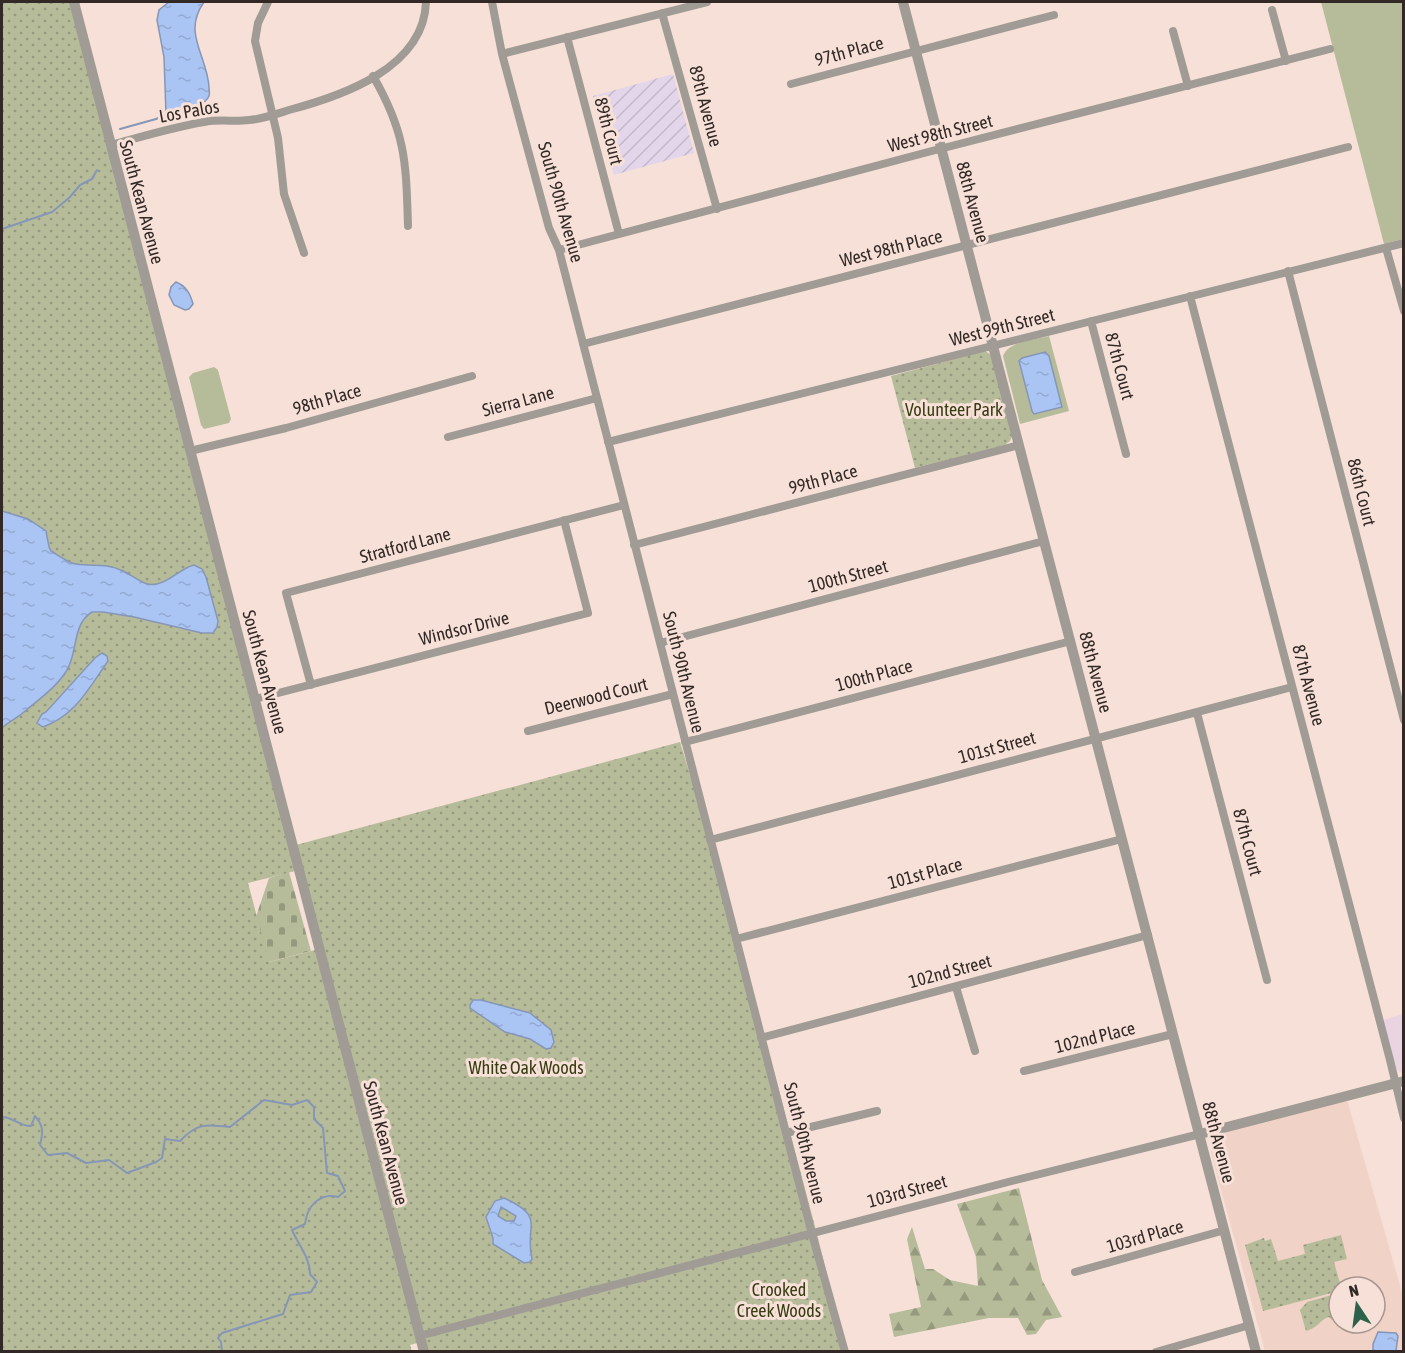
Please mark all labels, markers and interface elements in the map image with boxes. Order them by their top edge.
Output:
street label: 97th Place [812,32,886,70]
street label: 89th Avenue [685,63,727,149]
street label: Los Palos [157,95,221,127]
street label: 89th Court [590,95,628,167]
street label: West 98th Street [885,110,995,156]
street label: South Kean Avenue [115,138,169,266]
street label: South 90th Avenue [534,139,588,265]
street label: 88th Avenue [952,159,994,245]
street label: West 98th Place [838,225,944,271]
street label: West 99th Street [947,304,1057,350]
street label: 87th Court [1101,330,1139,402]
street label: 98th Place [290,379,364,419]
street label: Sierra Lane [480,381,556,421]
park label: Volunteer Park [905,399,1003,420]
street label: 86th Court [1343,456,1381,528]
street label: 99th Place [786,460,860,498]
street label: Stratford Lane [357,523,453,567]
street label: 100th Street [806,555,890,597]
street label: Windsor Drive [417,607,511,649]
street label: South Kean Avenue [238,608,292,736]
street label: South 90th Avenue [659,609,709,735]
street label: 88th Avenue [1075,629,1117,715]
street label: 87th Avenue [1288,642,1330,728]
street label: 100th Place [833,655,915,695]
street label: Deerwood Court [542,673,650,719]
street label: 101st Street [956,727,1038,767]
street label: 87th Court [1229,806,1267,878]
street label: 101st Place [885,853,965,893]
street label: 102nd Street [906,950,994,992]
street label: 102nd Place [1053,1017,1137,1057]
park label: White Oak Woods [468,1057,584,1078]
street label: South Kean Avenue [359,1079,413,1207]
street label: South 90th Avenue [780,1080,830,1206]
street label: 88th Avenue [1198,1099,1240,1185]
street label: 103rd Street [865,1170,949,1212]
street label: 103rd Place [1104,1215,1186,1257]
north arrow [1327,1275,1387,1335]
park label: Crooked Creek Woods [737,1279,821,1321]
text: N [1347,1281,1360,1300]

